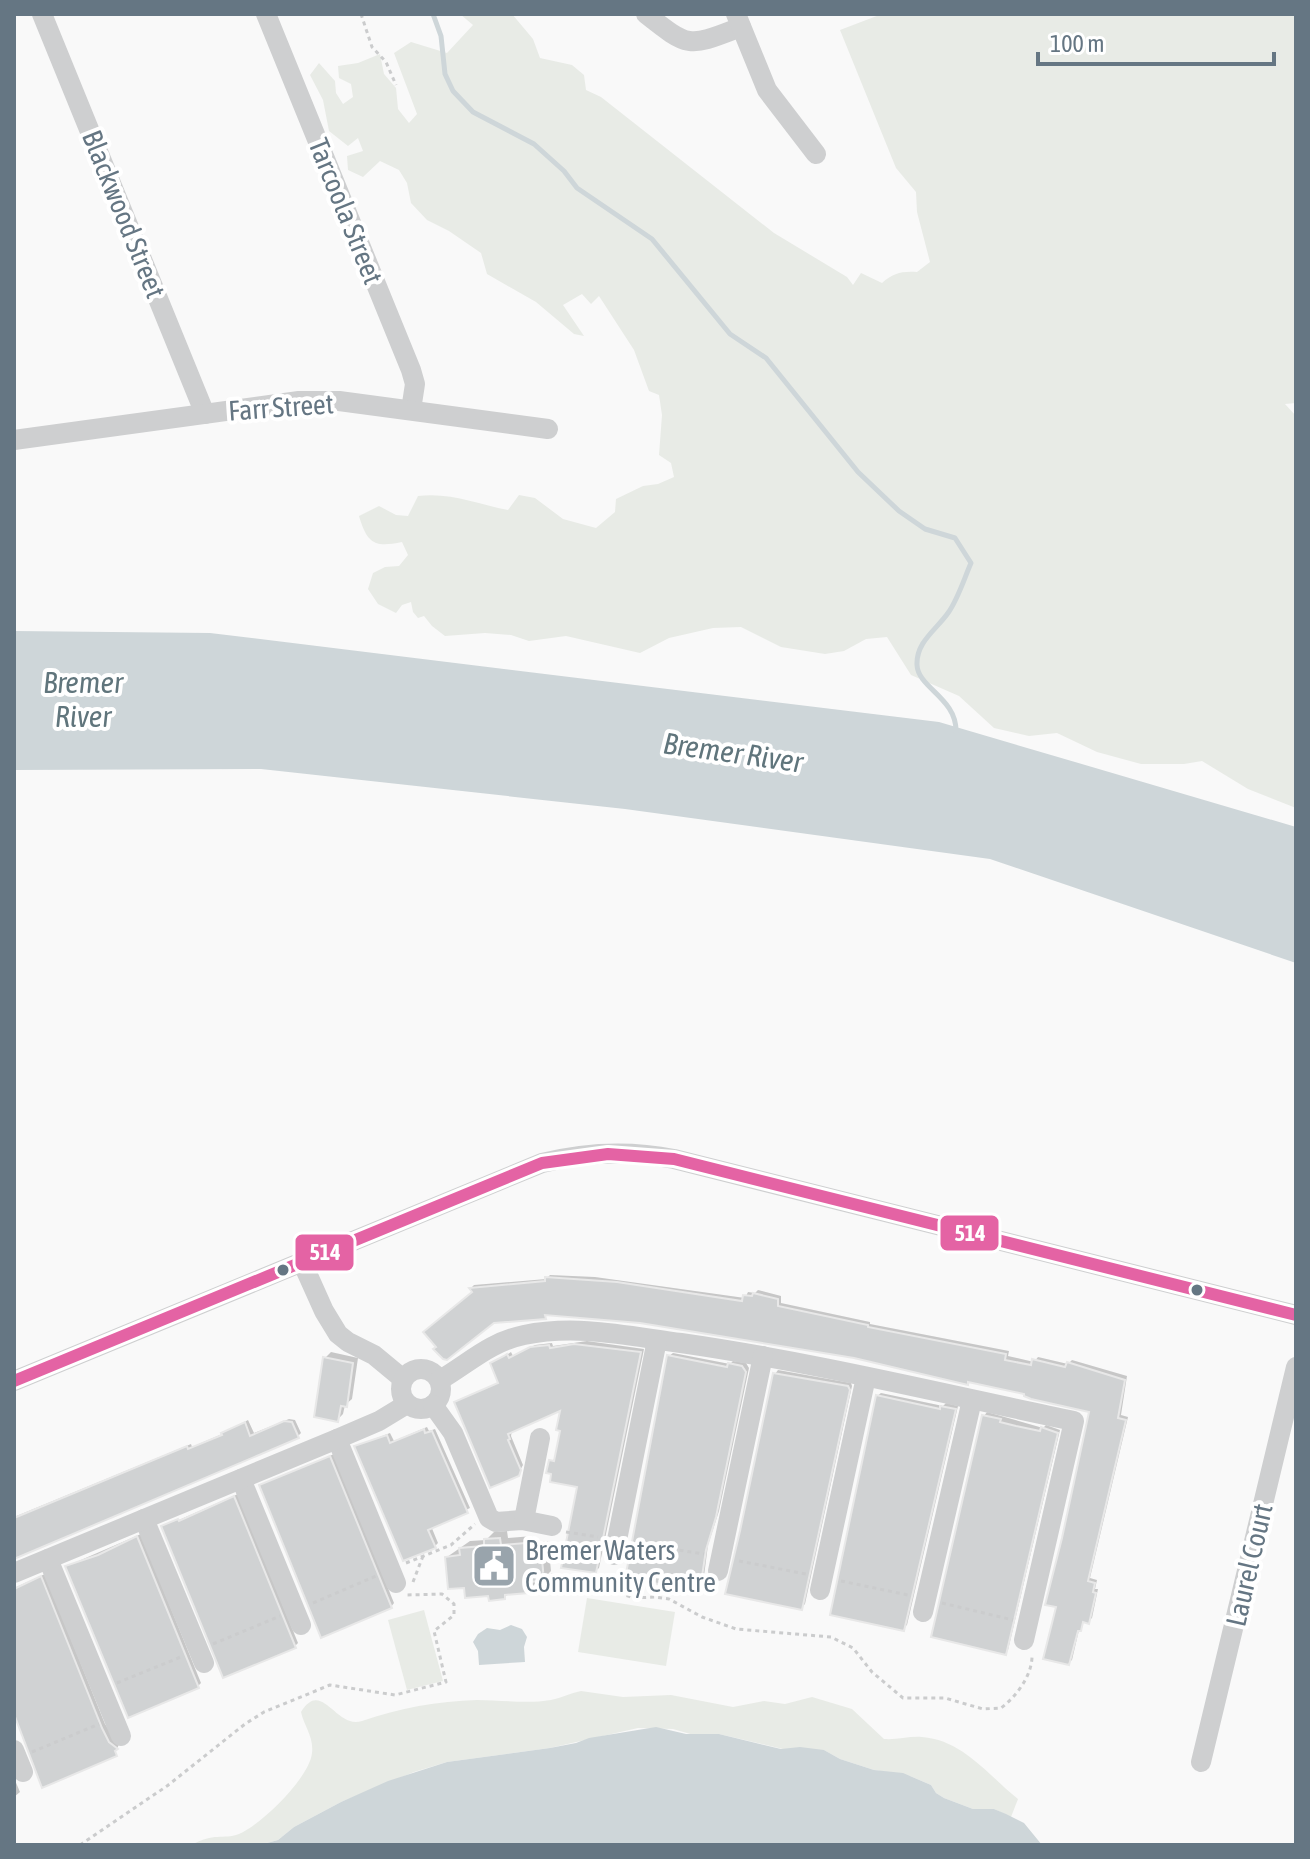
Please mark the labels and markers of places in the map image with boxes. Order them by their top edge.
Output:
unlabelled marker [275,1262,291,1278]
unlabelled marker [1189,1282,1205,1298]
place label: Bremer Waters Community Centre [525,1534,716,1598]
public building icon: Bremer Waters Community Centre [470,1542,518,1590]

